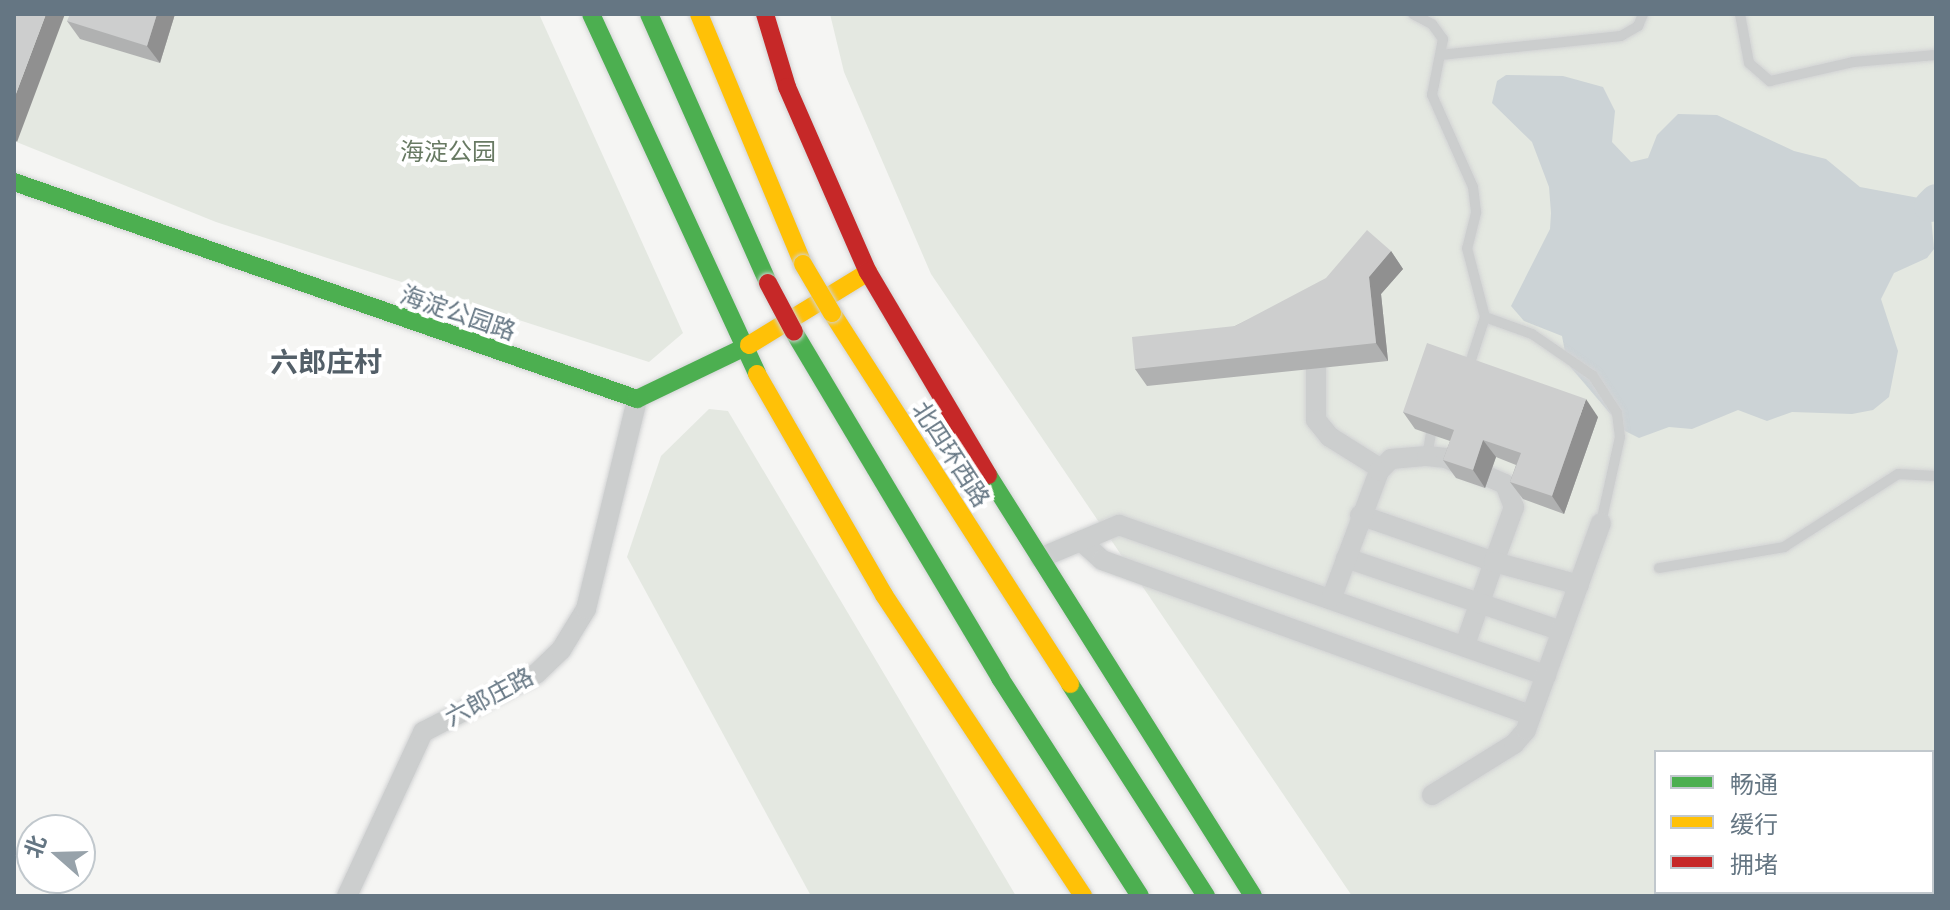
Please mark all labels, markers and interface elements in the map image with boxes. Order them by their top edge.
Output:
park label: 海淀公园 [400,138,496,166]
street label: 海淀公园路 [397,280,519,346]
district label: 六郎庄村 [270,345,382,379]
street label: 北四环西路 [906,396,996,512]
street label: 六郎庄路 [440,662,538,732]
legend [1654,750,1934,894]
text: 畅通 [1730,771,1778,798]
text: 缓行 [1730,811,1778,838]
north arrow [16,814,96,894]
text: 北 [19,832,50,861]
text: 拥堵 [1730,851,1778,878]

